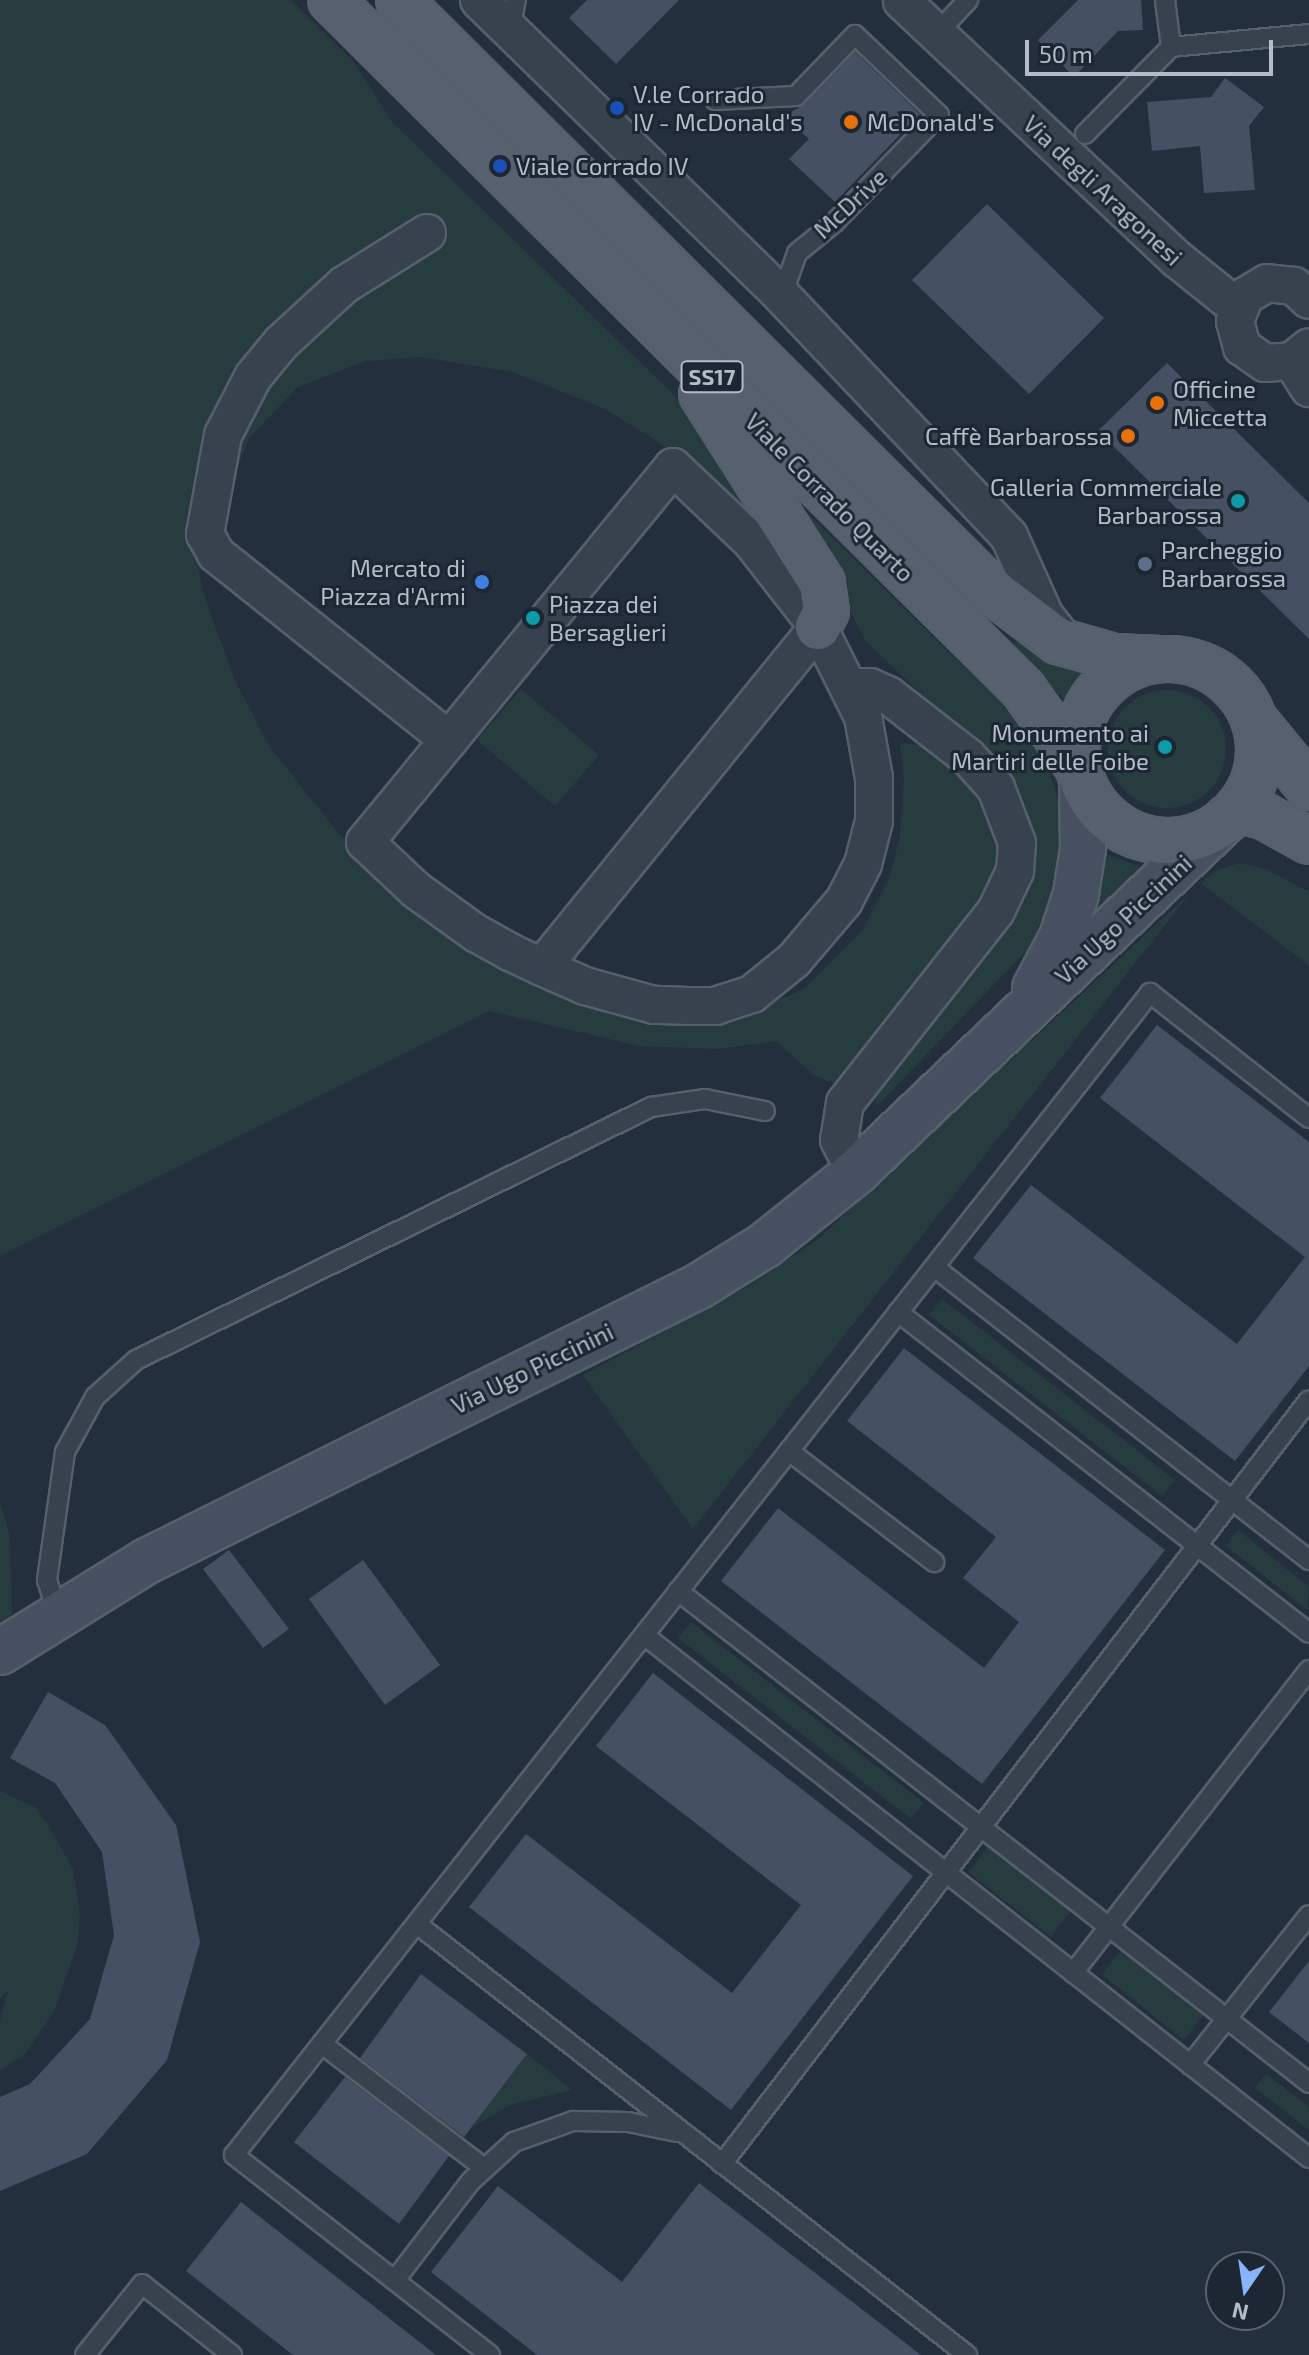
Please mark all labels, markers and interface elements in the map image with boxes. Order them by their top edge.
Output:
scale bar [1029,24,1277,74]
text: 50 m [1039,39,1093,68]
place label: V.le Corrado IV - McDonald's [633,80,803,136]
marker: V.le Corrado IV - McDonald's [608,99,626,117]
place label: McDonald's [867,108,995,136]
street label: Via degli Aragonesi [1017,109,1189,271]
marker: McDonald's [842,113,860,131]
place label: Viale Corrado IV [516,152,688,180]
marker: Viale Corrado IV [491,157,509,175]
street label: McDrive [807,162,893,244]
road number: SS17 [680,359,744,395]
place label: Officine Miccetta [1173,375,1267,431]
marker: Officine Miccetta [1148,394,1166,412]
street label: Viale Corrado Quarto [740,407,920,587]
place label: Caffè Barbarossa [925,422,1112,450]
marker: Caffè Barbarossa [1119,427,1137,445]
place label: Galleria Commerciale Barbarossa [990,473,1222,529]
marker: Galleria Commerciale Barbarossa [1229,492,1247,510]
place label: Parcheggio Barbarossa [1161,536,1286,592]
place label: Mercato di Piazza d'Armi [320,554,466,610]
marker: Parcheggio Barbarossa [1136,555,1154,573]
marker: Mercato di Piazza d'Armi [473,573,491,591]
place label: Piazza dei Bersaglieri [549,590,667,646]
marker: Piazza dei Bersaglieri [524,609,542,627]
place label: Monumento ai Martiri delle Foibe [951,719,1149,775]
marker: Monumento ai Martiri delle Foibe [1156,738,1174,756]
street label: Via Ugo Piccinini [1049,848,1197,990]
street label: Via Ugo Piccinini [446,1316,618,1420]
north arrow [1205,2251,1285,2331]
text: N [1229,2298,1251,2327]

